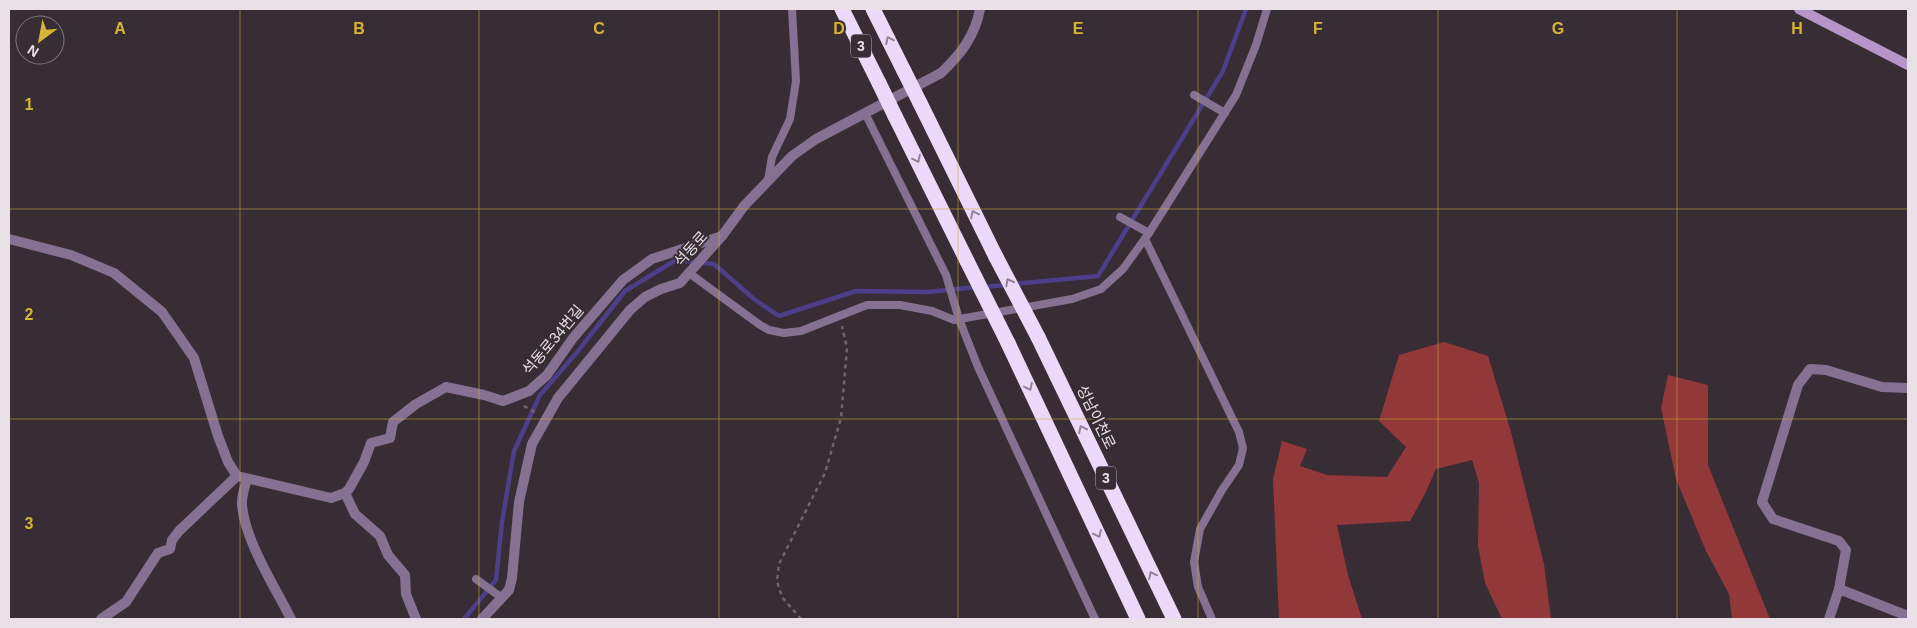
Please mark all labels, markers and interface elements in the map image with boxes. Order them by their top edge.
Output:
north arrow [15,15,65,65]
text: A [114,20,126,37]
text: B [353,20,365,37]
text: C [593,20,605,37]
text: D [833,20,845,37]
text: E [1073,20,1084,37]
text: F [1313,20,1323,37]
text: G [1552,20,1564,37]
text: H [1791,20,1803,37]
road number: 3 [851,34,871,58]
one-way arrow [885,36,895,45]
text: N [25,42,42,60]
text: 1 [25,96,34,113]
one-way arrow [911,154,921,163]
one-way arrow [970,210,981,219]
street label: 석동로 [670,228,711,270]
one-way arrow [1005,278,1015,287]
street label: 석동로34번길 [519,301,587,378]
text: 2 [25,306,34,323]
one-way arrow [1022,382,1032,391]
street label: 성남이천로 [1074,382,1119,452]
one-way arrow [1078,425,1088,434]
road number: 3 [1096,466,1116,489]
text: 3 [25,515,34,532]
one-way arrow [1092,529,1102,538]
one-way arrow [1148,571,1159,580]

